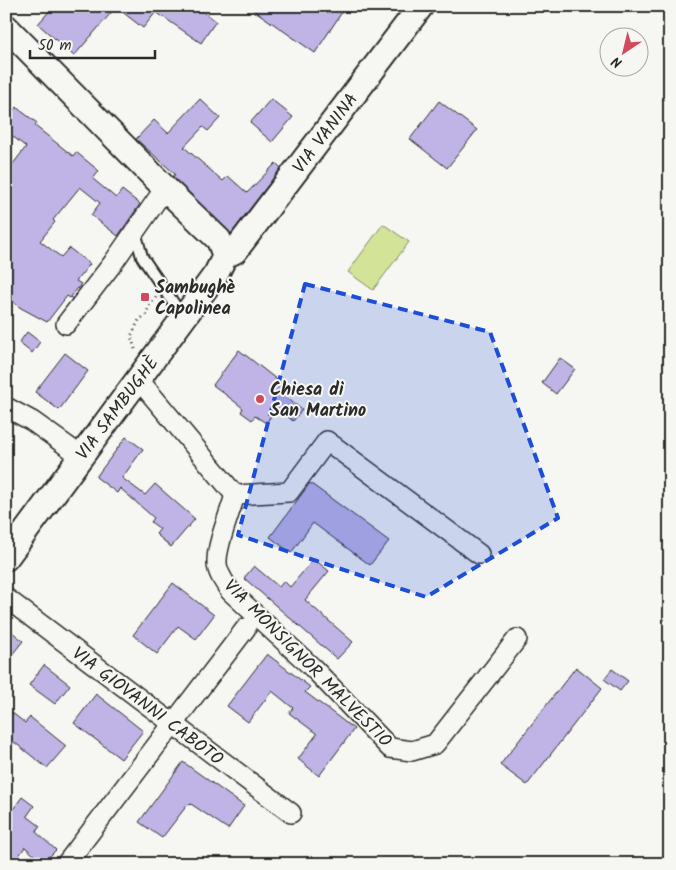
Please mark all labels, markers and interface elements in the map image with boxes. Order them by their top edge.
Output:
scale bar [30,28,155,60]
north arrow [598,28,648,78]
text: 50 m [38,34,72,58]
text: N [607,50,627,73]
street label: VIA VANINA [286,87,366,180]
place label: Sambughè Capolinea [155,274,236,324]
marker: Sambughè Capolinea [139,291,151,303]
street label: VIA SAMBUGHÈ [69,350,167,467]
place label: Chiesa di San Martino [270,376,366,426]
marker: Chiesa di San Martino [254,393,266,405]
street label: VIA MONSIGNOR MALVESTIO [216,573,398,755]
street label: VIA GIOVANNI CABOTO [65,640,229,774]

